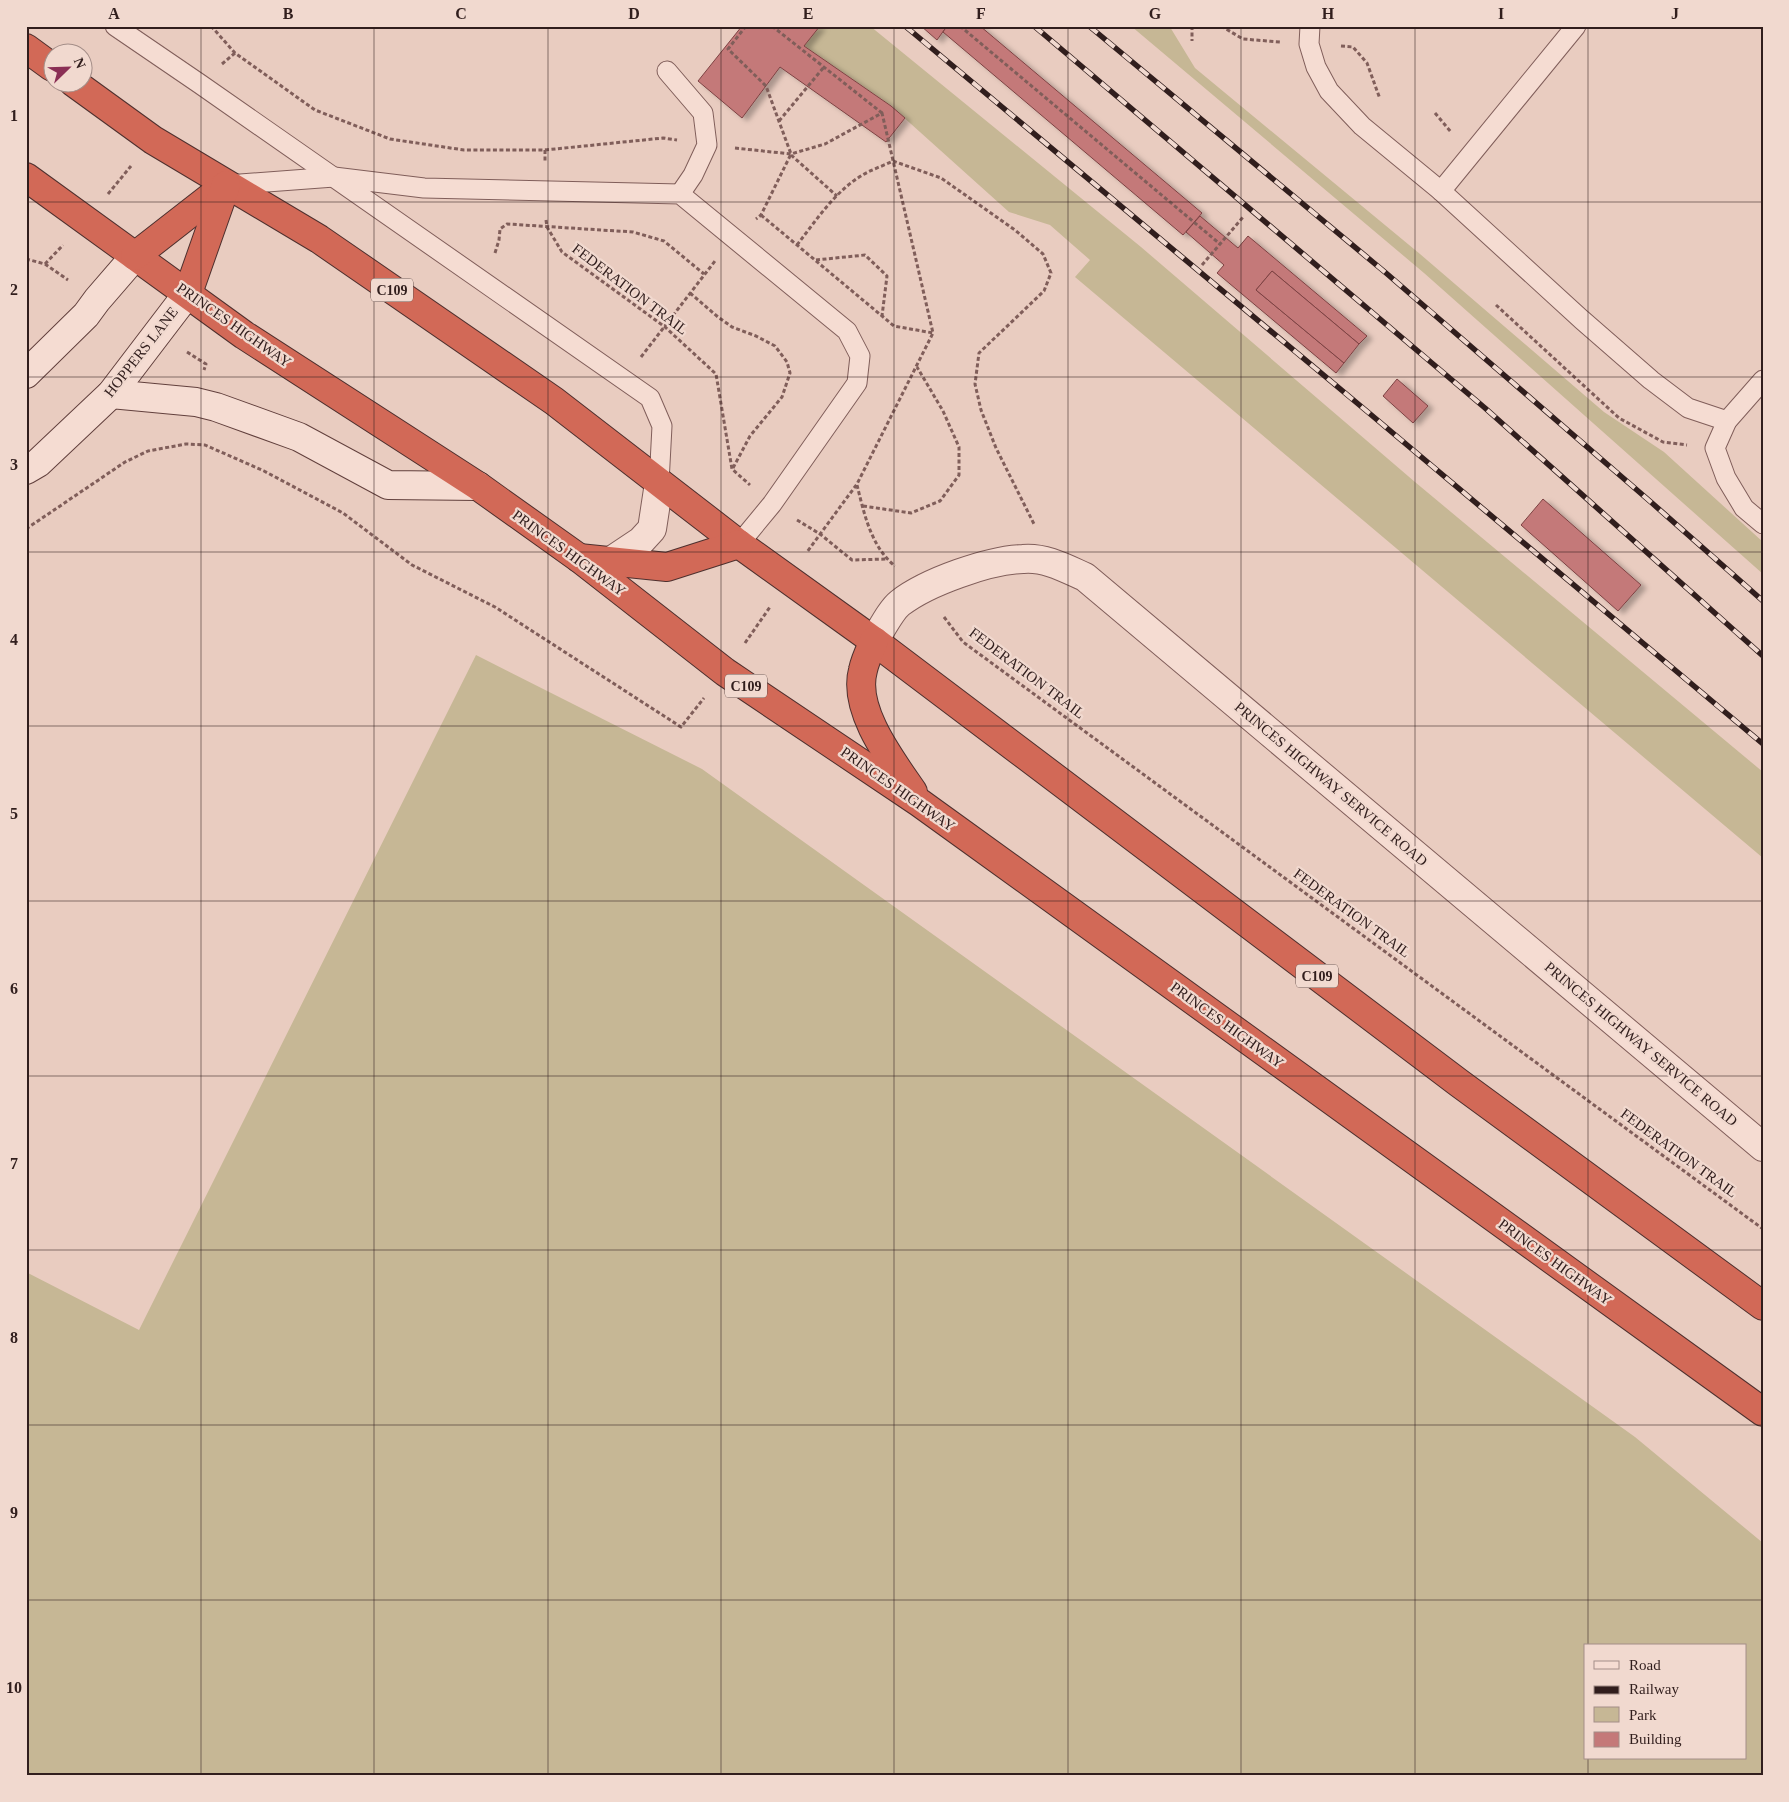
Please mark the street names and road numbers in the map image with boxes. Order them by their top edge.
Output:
street label: FEDERATION TRAIL [569,240,691,338]
road number: C109 [371,278,413,302]
street label: PRINCES HIGHWAY [174,280,294,371]
street label: HOPPERS LANE [101,304,181,400]
street label: PRINCES HIGHWAY [509,507,629,599]
street label: FEDERATION TRAIL [966,624,1088,722]
road number: C109 [725,674,767,698]
street label: PRINCES HIGHWAY SERVICE ROAD [1231,699,1431,869]
street label: PRINCES HIGHWAY [838,744,958,835]
street label: FEDERATION TRAIL [1291,865,1413,961]
street label: PRINCES HIGHWAY SERVICE ROAD [1541,959,1741,1129]
road number: C109 [1296,964,1338,988]
street label: PRINCES HIGHWAY [1167,979,1287,1071]
street label: FEDERATION TRAIL [1618,1105,1740,1201]
street label: PRINCES HIGHWAY [1495,1216,1615,1308]

